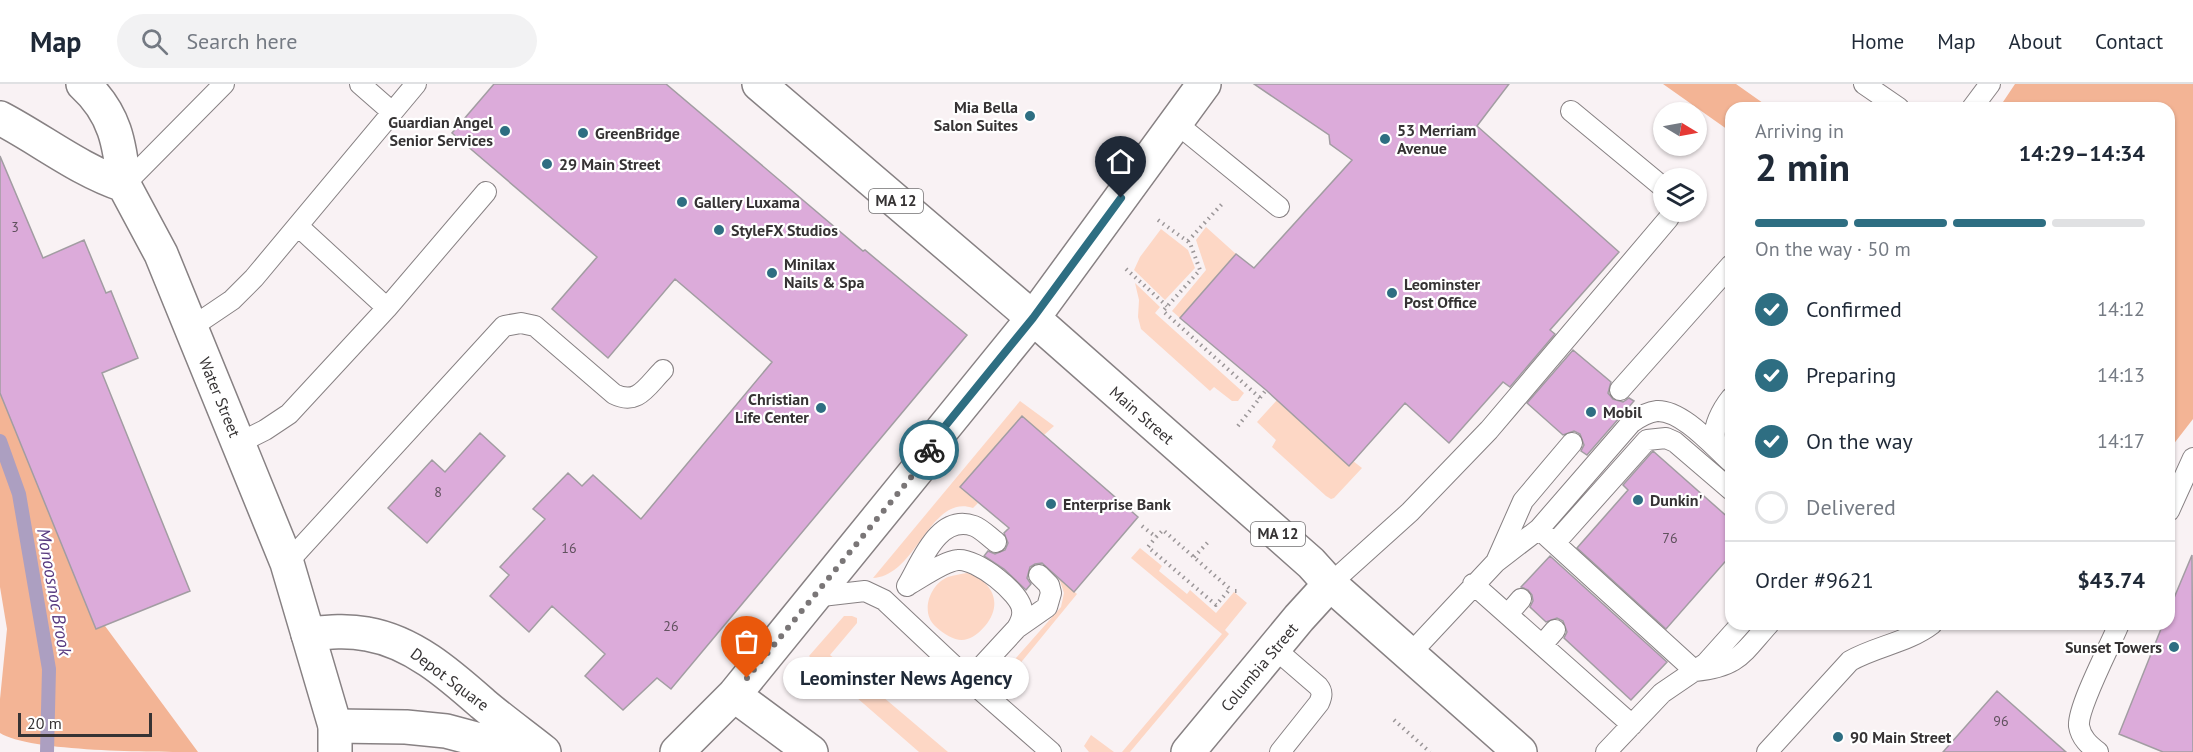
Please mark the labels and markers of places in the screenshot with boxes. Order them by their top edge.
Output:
place label: Mia Bella Salon Suites [934,97,1018,135]
marker: Mia Bella Salon Suites [1023,109,1037,123]
place label: Guardian Angel Senior Services [388,112,493,150]
place label: 53 Merriam Avenue [1397,120,1477,158]
place label: GreenBridge [595,123,680,143]
marker: Guardian Angel Senior Services [498,124,512,138]
marker: GreenBridge [576,126,590,140]
marker: 53 Merriam Avenue [1378,132,1392,146]
pin [1095,136,1146,198]
place label: 29 Main Street [559,154,661,174]
marker: 29 Main Street [540,157,554,171]
place label: Gallery Luxama [694,192,800,212]
marker: Gallery Luxama [675,195,689,209]
place label: StyleFX Studios [731,220,838,240]
marker: StyleFX Studios [712,223,726,237]
place label: Minilax Nails & Spa [784,254,864,292]
marker: Minilax Nails & Spa [765,266,779,280]
place label: Leominster Post Office [1404,274,1481,312]
marker: Leominster Post Office [1385,286,1399,300]
place label: Christian Life Center [735,389,809,427]
marker: Christian Life Center [814,401,828,415]
place label: Mobil [1603,402,1642,422]
marker: Mobil [1584,405,1598,419]
place label: Dunkin' [1650,490,1703,510]
marker: Dunkin' [1631,493,1645,507]
place label: Enterprise Bank [1063,494,1171,514]
marker: Enterprise Bank [1044,497,1058,511]
pin [721,616,772,678]
place label: Sunset Towers [2065,637,2162,657]
marker: Sunset Towers [2167,640,2181,654]
callout: Leominster News Agency [783,657,1029,699]
place label: 90 Main Street [1850,727,1952,747]
marker: 90 Main Street [1831,730,1845,744]

